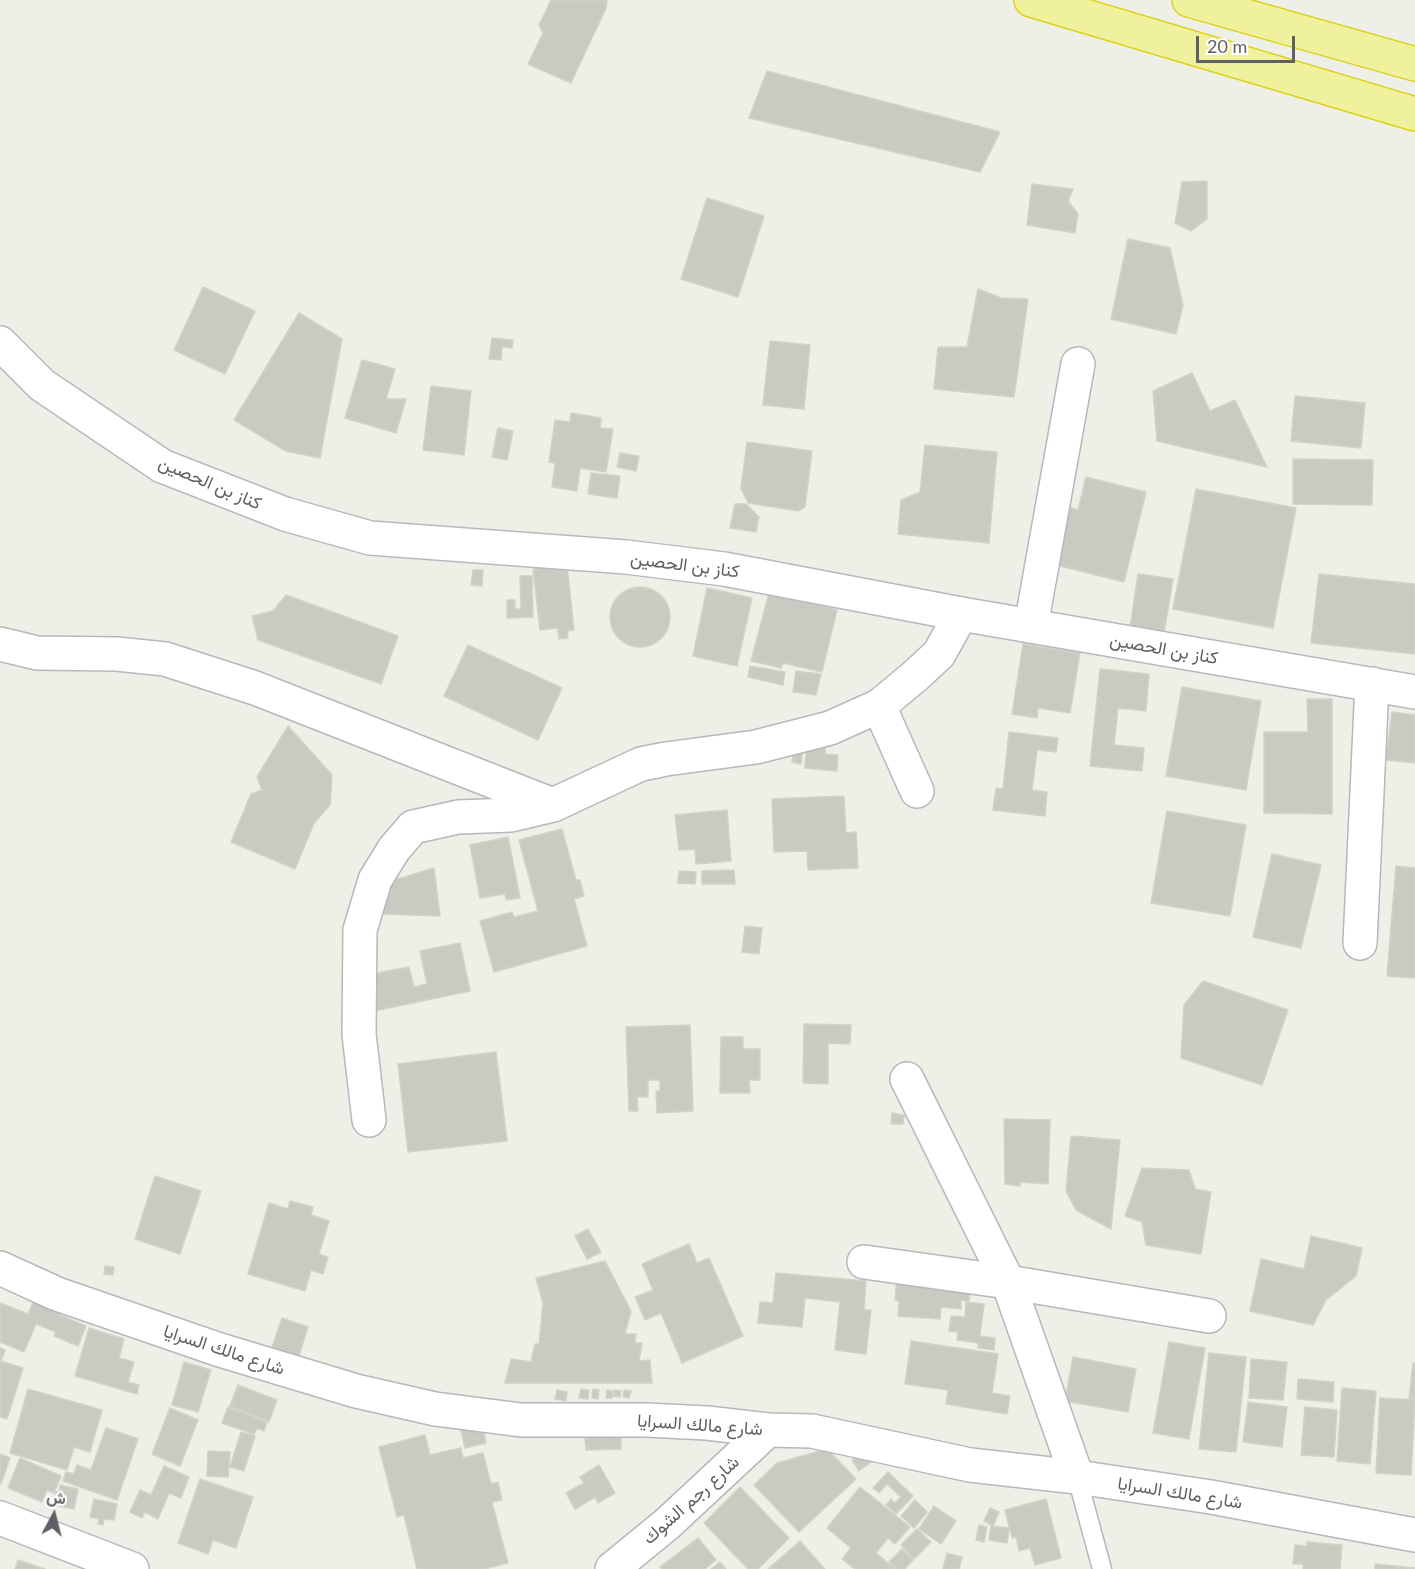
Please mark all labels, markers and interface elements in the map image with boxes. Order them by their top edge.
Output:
scale bar [1199,24,1298,62]
text: 20 m [1207,35,1247,57]
street label: كناز بن الحصين [155,452,265,514]
street label: كناز بن الحصين [629,548,741,582]
street label: كناز بن الحصين [1108,629,1220,669]
street label: شارع مالك السرايا [161,1320,287,1380]
street label: شارع مالك السرايا [636,1410,764,1440]
street label: شارع رجم الشوك [638,1451,744,1549]
street label: شارع مالك السرايا [1116,1472,1244,1514]
north arrow [24,1485,84,1545]
text: ش [46,1486,67,1507]

